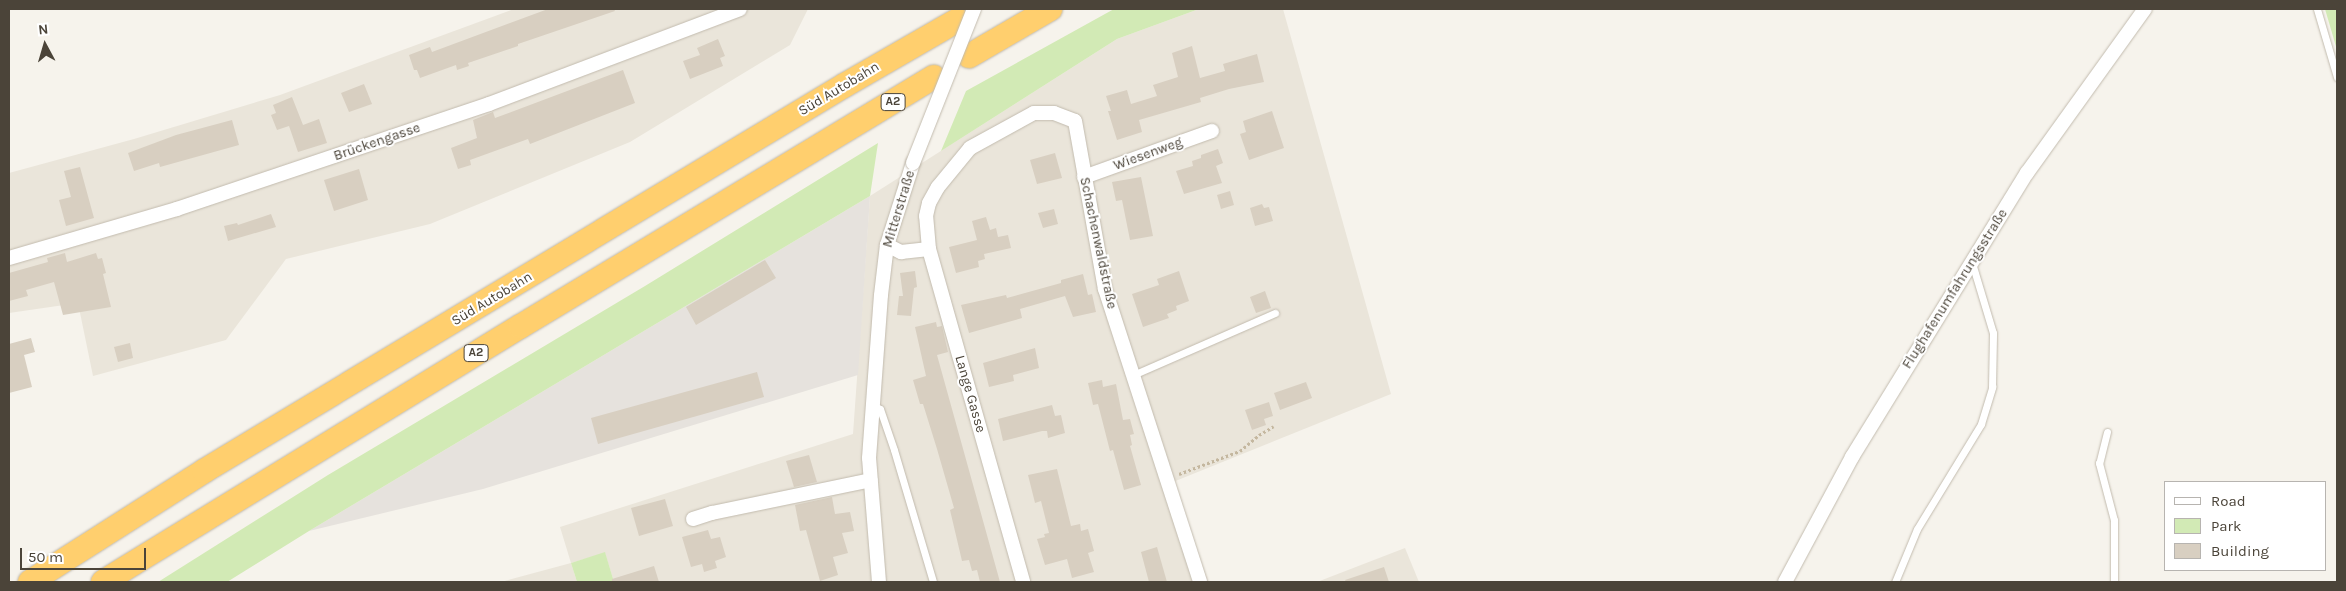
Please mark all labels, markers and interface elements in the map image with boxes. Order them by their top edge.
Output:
north arrow [20,20,70,70]
text: N [37,21,49,39]
street label: Süd Autobahn [796,58,882,120]
road number: A2 [880,92,906,111]
street label: Brückengasse [331,119,423,165]
street label: Wiesenweg [1111,134,1185,174]
street label: Mitterstraße [879,168,919,250]
street label: Schachenwaldstraße [1076,176,1120,310]
street label: Flughafenumfahrungsstraße [1899,206,2011,372]
street label: Süd Autobahn [449,268,535,330]
road number: A2 [464,343,488,362]
street label: Lange Gasse [951,353,989,435]
legend [2164,481,2326,571]
text: Road [2211,492,2246,510]
text: Park [2211,517,2241,535]
scale bar [22,538,149,570]
text: Building [2211,542,2269,560]
text: 50 m [28,548,63,566]

